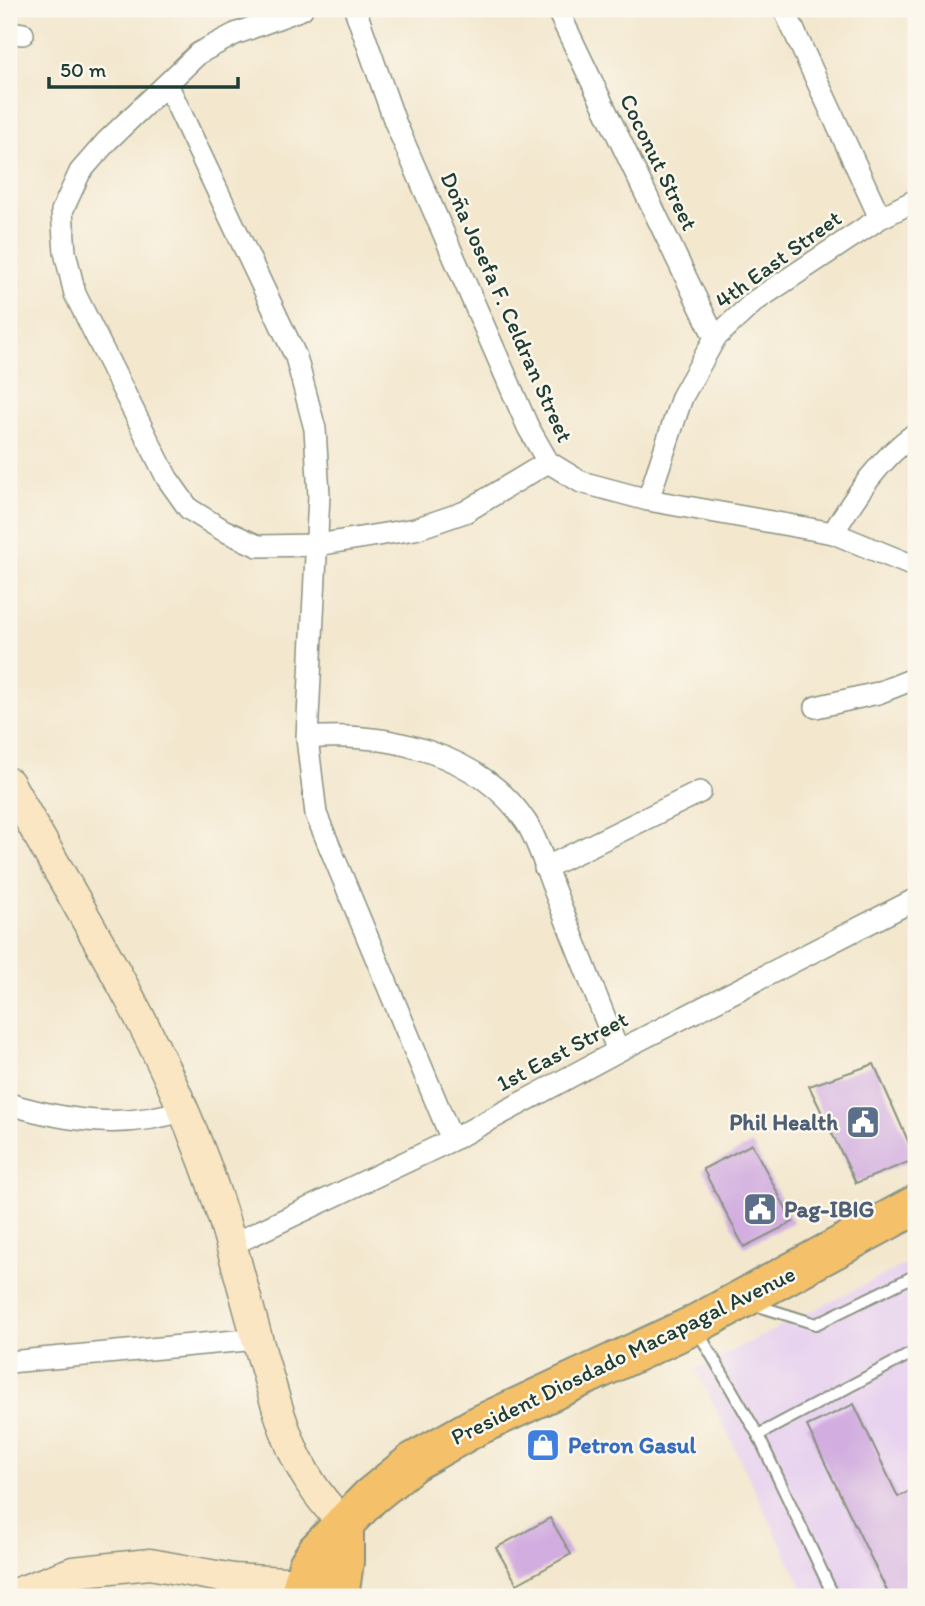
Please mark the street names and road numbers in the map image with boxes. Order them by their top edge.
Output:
street label: Coconut Street [614,89,704,235]
street label: Doña Josefa F. Celdran Street [435,167,579,447]
street label: 4th East Street [709,204,847,314]
street label: 1st East Street [492,1005,632,1097]
street label: President Diosdado Macapagal Avenue [446,1259,800,1451]

